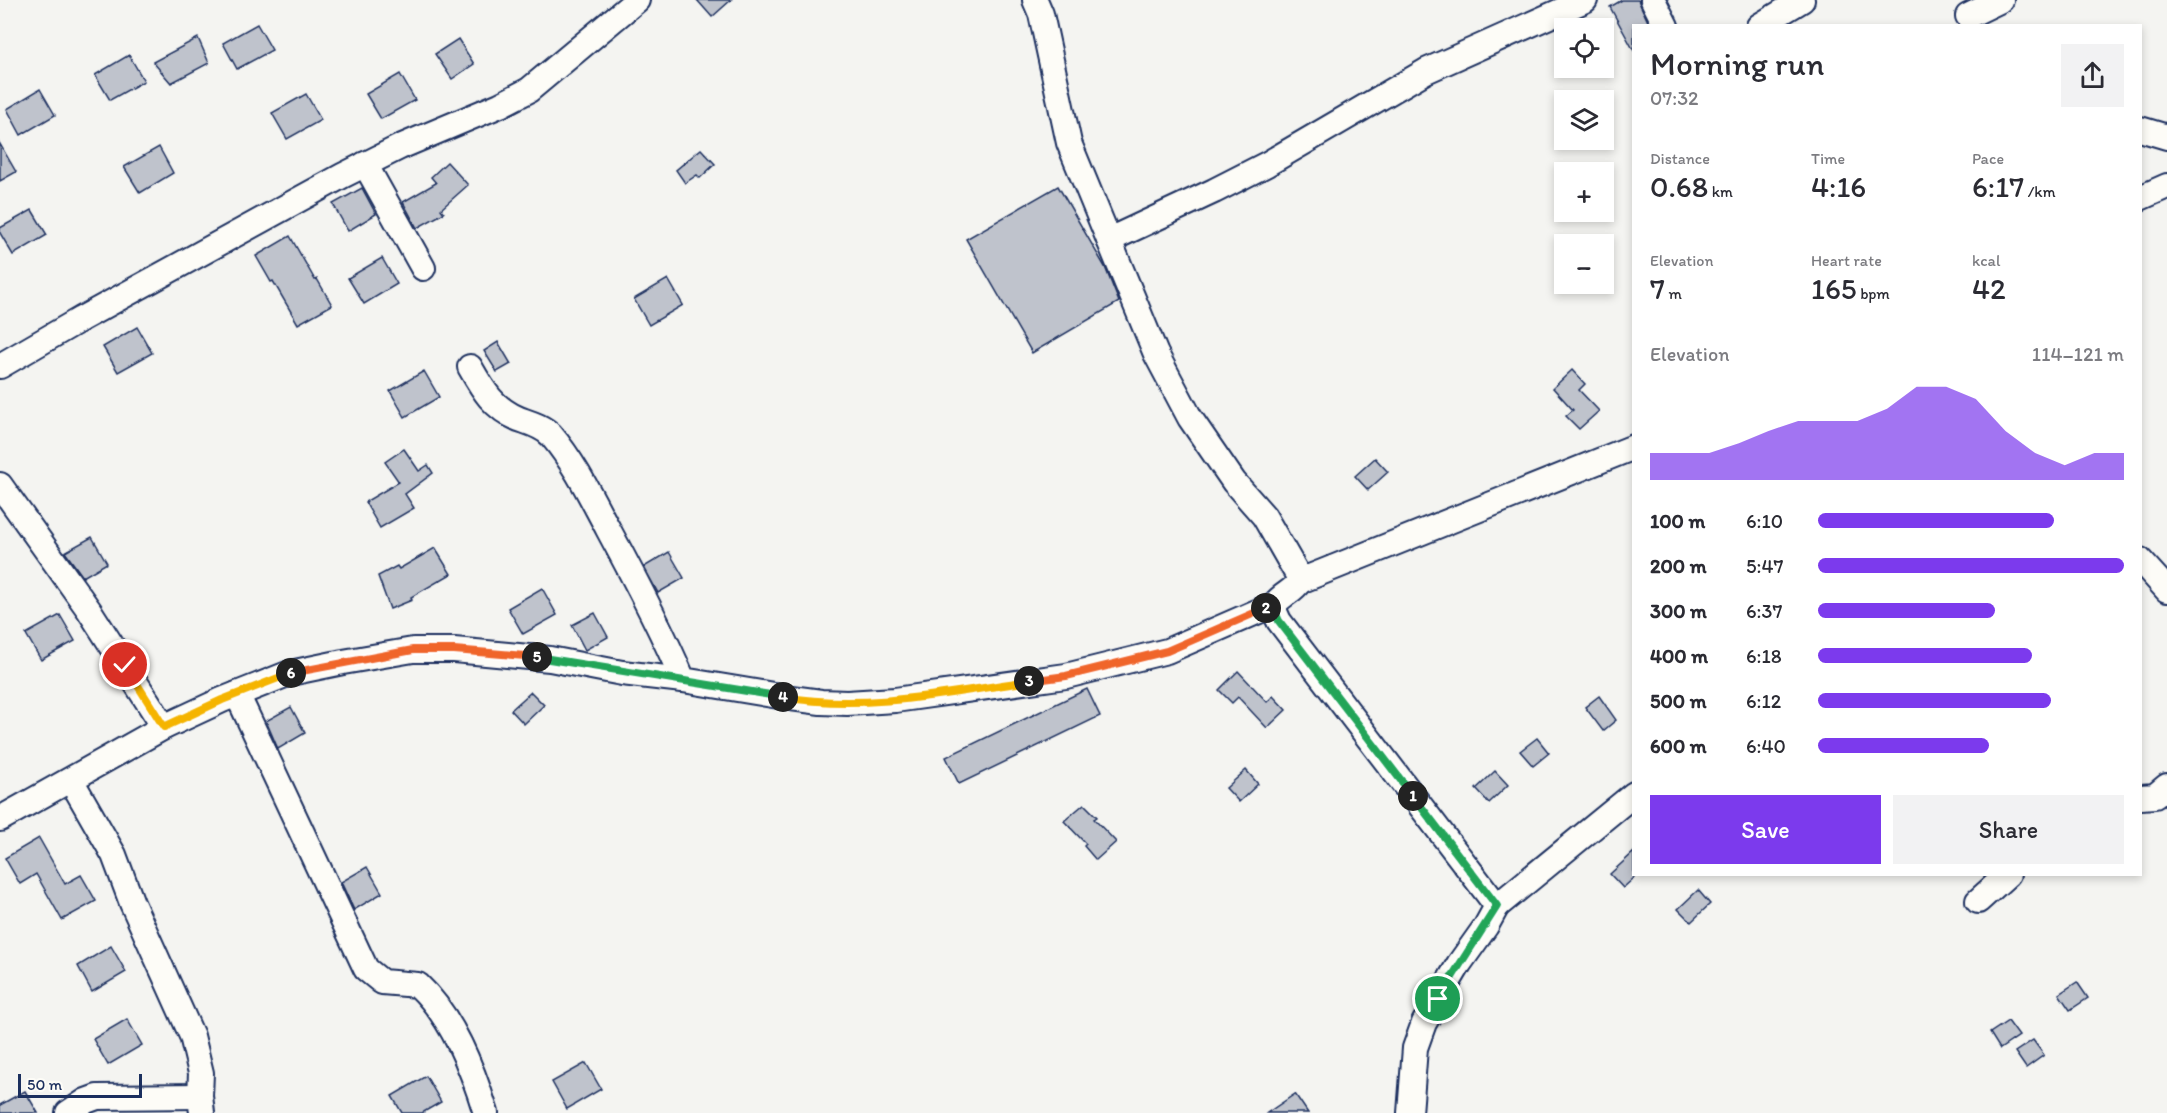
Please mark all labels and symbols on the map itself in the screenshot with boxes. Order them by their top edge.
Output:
pin: 2 [1251,593,1281,623]
pin [99,639,150,690]
pin: 5 [522,642,552,672]
pin: 6 [276,658,306,688]
pin: 3 [1014,666,1044,696]
pin: 4 [768,682,798,712]
pin: 1 [1398,781,1428,811]
pin [1412,973,1463,1024]
scale bar [18,1071,142,1098]

